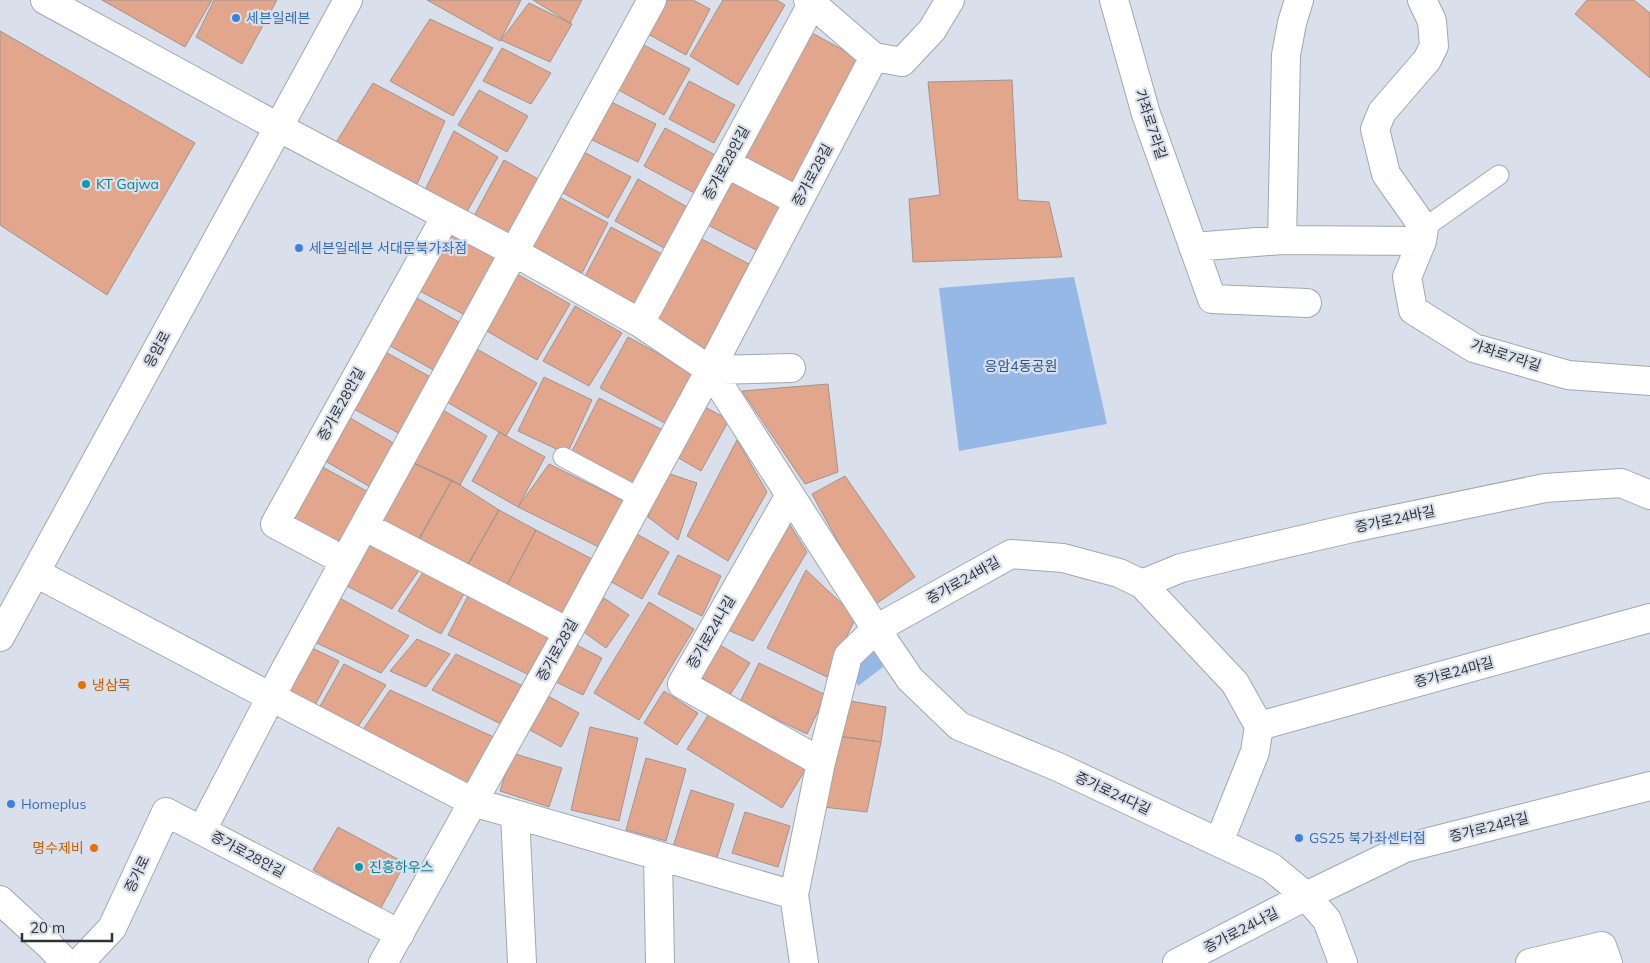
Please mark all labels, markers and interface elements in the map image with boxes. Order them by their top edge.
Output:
place label: 세븐일레븐 [246,9,311,27]
marker: 세븐일레븐 [230,12,242,24]
street label: 가좌로7라길 [1131,87,1171,161]
street label: 증가로28안길 [699,123,753,203]
street label: 증가로28길 [788,141,836,209]
place label: KT Gajwa [96,175,159,193]
marker: KT Gajwa [80,178,92,190]
place label: 세븐일레븐 서대문북가좌점 [309,239,467,257]
marker: 세븐일레븐 서대문북가좌점 [293,242,305,254]
street label: 응암로 [140,328,174,370]
street label: 가좌로7라길 [1469,335,1543,375]
park label: 응암4동공원 [985,357,1057,375]
street label: 증가로28안길 [313,364,369,444]
street label: 증가로24바길 [1353,502,1437,536]
street label: 증가로24바길 [923,552,1003,608]
street label: 증가로24나길 [683,592,739,672]
street label: 증가로28길 [533,616,581,684]
street label: 증가로24마길 [1412,653,1496,691]
place label: 냉삼목 [92,676,131,694]
marker: 냉삼목 [76,679,88,691]
street label: 증가로24다길 [1072,768,1154,818]
place label: Homeplus [21,795,86,813]
marker: Homeplus [5,798,17,810]
street label: 증가로24라길 [1447,808,1531,846]
street label: 증가로28안길 [208,827,288,881]
place label: GS25 북가좌센터점 [1309,829,1426,847]
marker: GS25 북가좌센터점 [1293,832,1305,844]
place label: 명수제비 [32,839,84,857]
marker: 명수제비 [88,842,100,854]
street label: 증가로 [121,853,153,895]
place label: 진흥하우스 [369,858,434,876]
marker: 진흥하우스 [353,861,365,873]
street label: 증가로24나길 [1201,904,1281,956]
scale bar [22,910,112,942]
text: 20 m [30,918,65,937]

